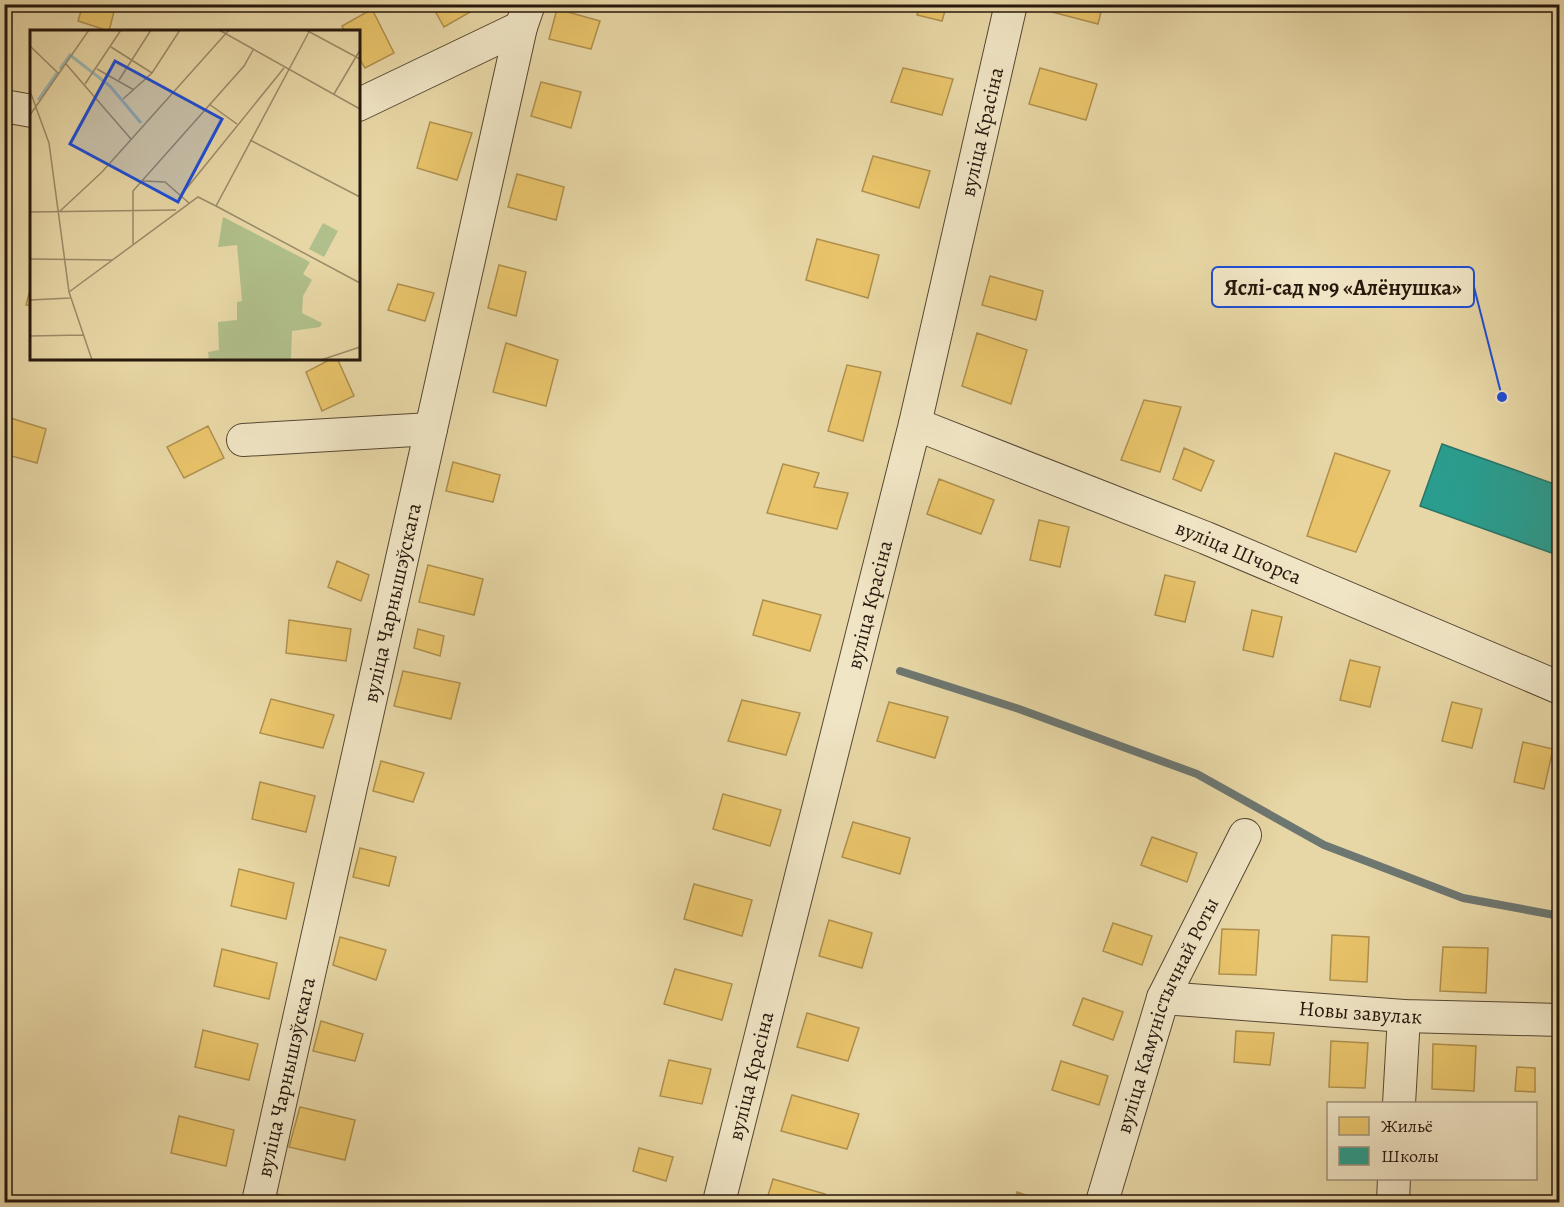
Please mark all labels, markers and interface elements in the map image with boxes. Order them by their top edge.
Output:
inset map [30,30,360,360]
street label: вуліца Красіна [953,64,1010,199]
callout: Яслі-сад №9 «Алёнушка» [1212,267,1474,307]
text: Яслі-сад №9 «Алёнушка» [1224,273,1462,303]
street label: вуліца Чарнышэўскага [356,500,428,705]
street label: вуліца Шчорса [1171,513,1306,591]
street label: вуліца Красіна [840,537,899,672]
street label: вуліца Камуністычнай Роты [1109,893,1225,1137]
street label: вуліца Чарнышэўскага [250,974,322,1180]
street label: Новы завулак [1298,994,1423,1030]
street label: вуліца Красіна [721,1008,781,1143]
legend [1327,1102,1537,1180]
text: Жильё [1381,1114,1433,1138]
text: Школы [1381,1144,1439,1168]

